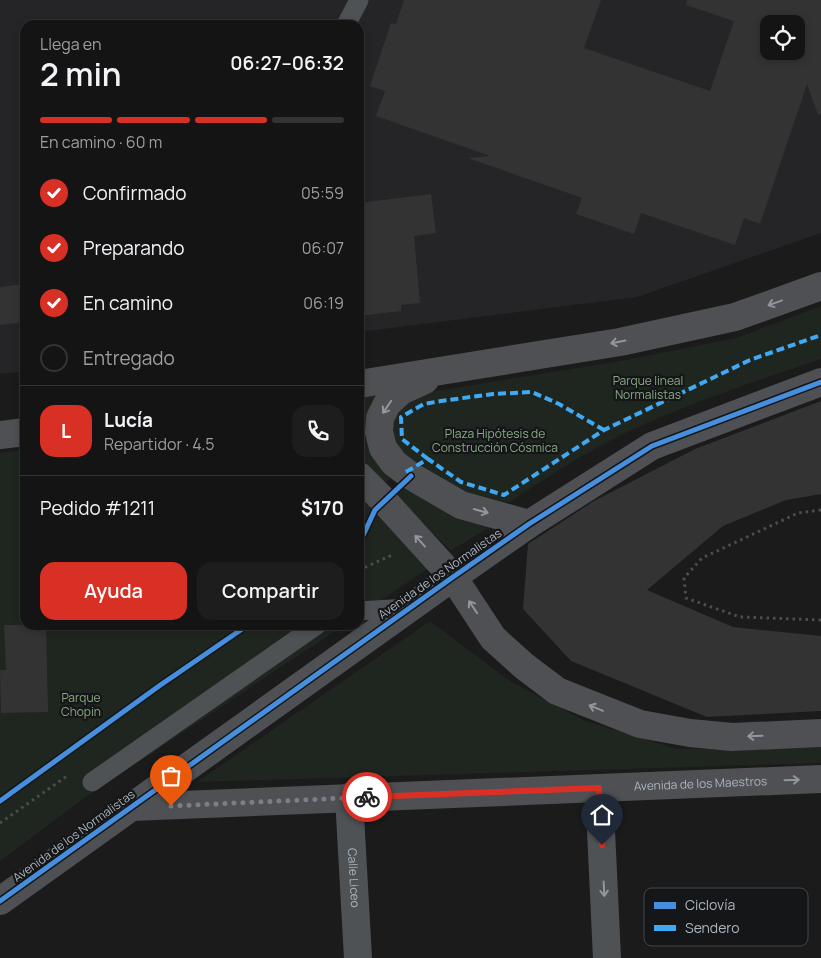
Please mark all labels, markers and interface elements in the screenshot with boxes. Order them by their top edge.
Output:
map controls [760,15,805,60]
button: locate [760,15,805,60]
text: Llega en [40,33,101,55]
text: 06:27–06:32 [230,50,344,76]
text: 2 min [40,52,122,96]
text: En camino · 60 m [40,131,162,153]
icon: check [40,179,68,207]
text: Confirmado [83,180,187,206]
text: 05:59 [301,182,344,204]
icon: check [40,234,68,262]
text: Preparando [83,235,185,261]
text: 06:07 [302,237,344,259]
icon: check [40,289,68,317]
text: En camino [83,290,173,316]
text: 06:19 [303,292,344,314]
one-way arrow [768,299,783,308]
one-way arrow [610,338,626,347]
text: Entregado [83,345,175,371]
park label: Parque lineal Normalistas [613,372,683,403]
one-way arrow [382,399,392,413]
button: phone [292,405,344,457]
text: Lucía [104,407,153,433]
text: L [61,418,71,444]
park label: Plaza Hipótesis de Construcción Cósmica [432,425,558,456]
text: Repartidor · 4.5 [104,433,215,455]
text: Pedido #1211 [40,495,155,521]
text: $170 [301,495,344,521]
one-way arrow [472,507,488,516]
street label: Avenida de los Normalistas [375,524,505,623]
one-way arrow [414,534,426,547]
button: Ayuda [40,562,187,620]
button: Compartir [197,562,344,620]
one-way arrow [468,601,478,615]
park label: Parque Chopin [61,689,101,720]
one-way arrow [589,702,604,712]
one-way arrow [747,731,763,740]
pin [150,755,192,806]
icon: bag [157,762,185,790]
courier [342,772,392,822]
street label: Avenida de los Maestros [633,772,768,795]
one-way arrow [783,775,799,785]
icon: bike [353,783,381,811]
street label: Avenida de los Normalistas [9,785,138,886]
pin [581,794,623,845]
icon: home [588,801,616,829]
street label: Calle Liceo [344,847,364,908]
one-way arrow [600,881,609,897]
legend [644,888,808,946]
text: Ciclovía [685,895,735,914]
text: Sendero [685,918,740,937]

